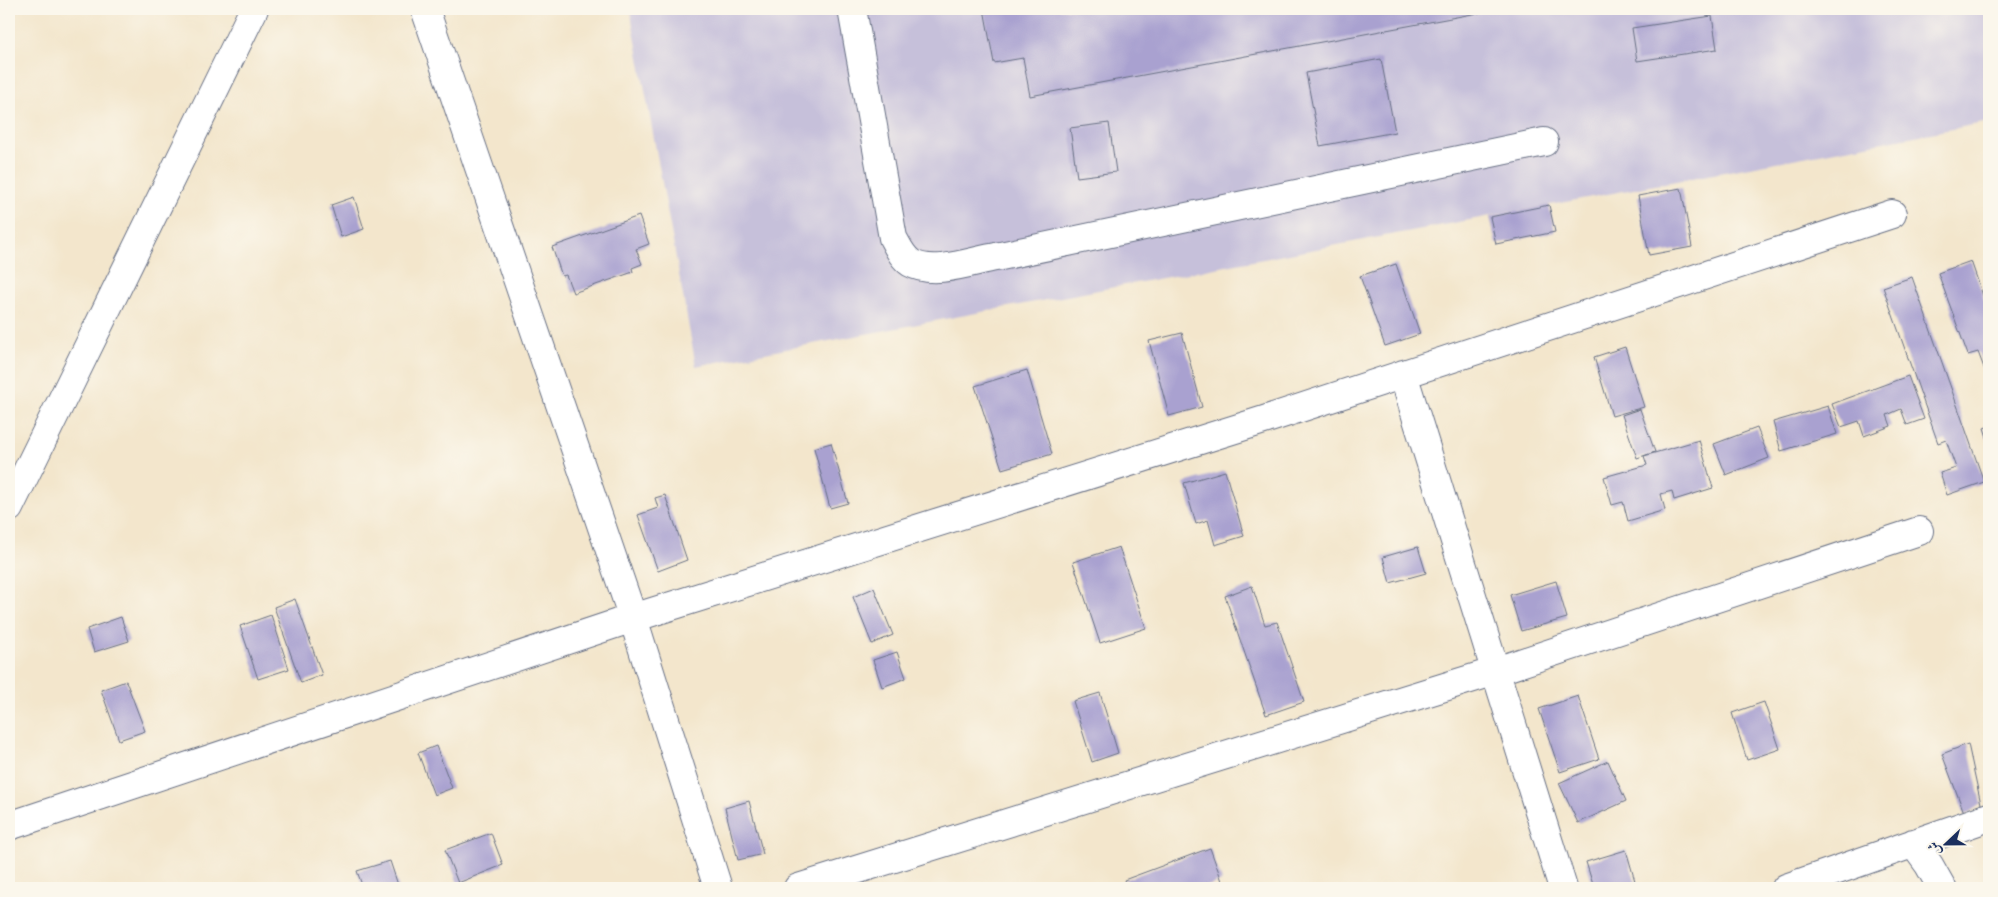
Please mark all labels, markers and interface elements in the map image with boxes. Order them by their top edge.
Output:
north arrow [1920,820,1970,870]
text: ش [1924,839,1946,858]

